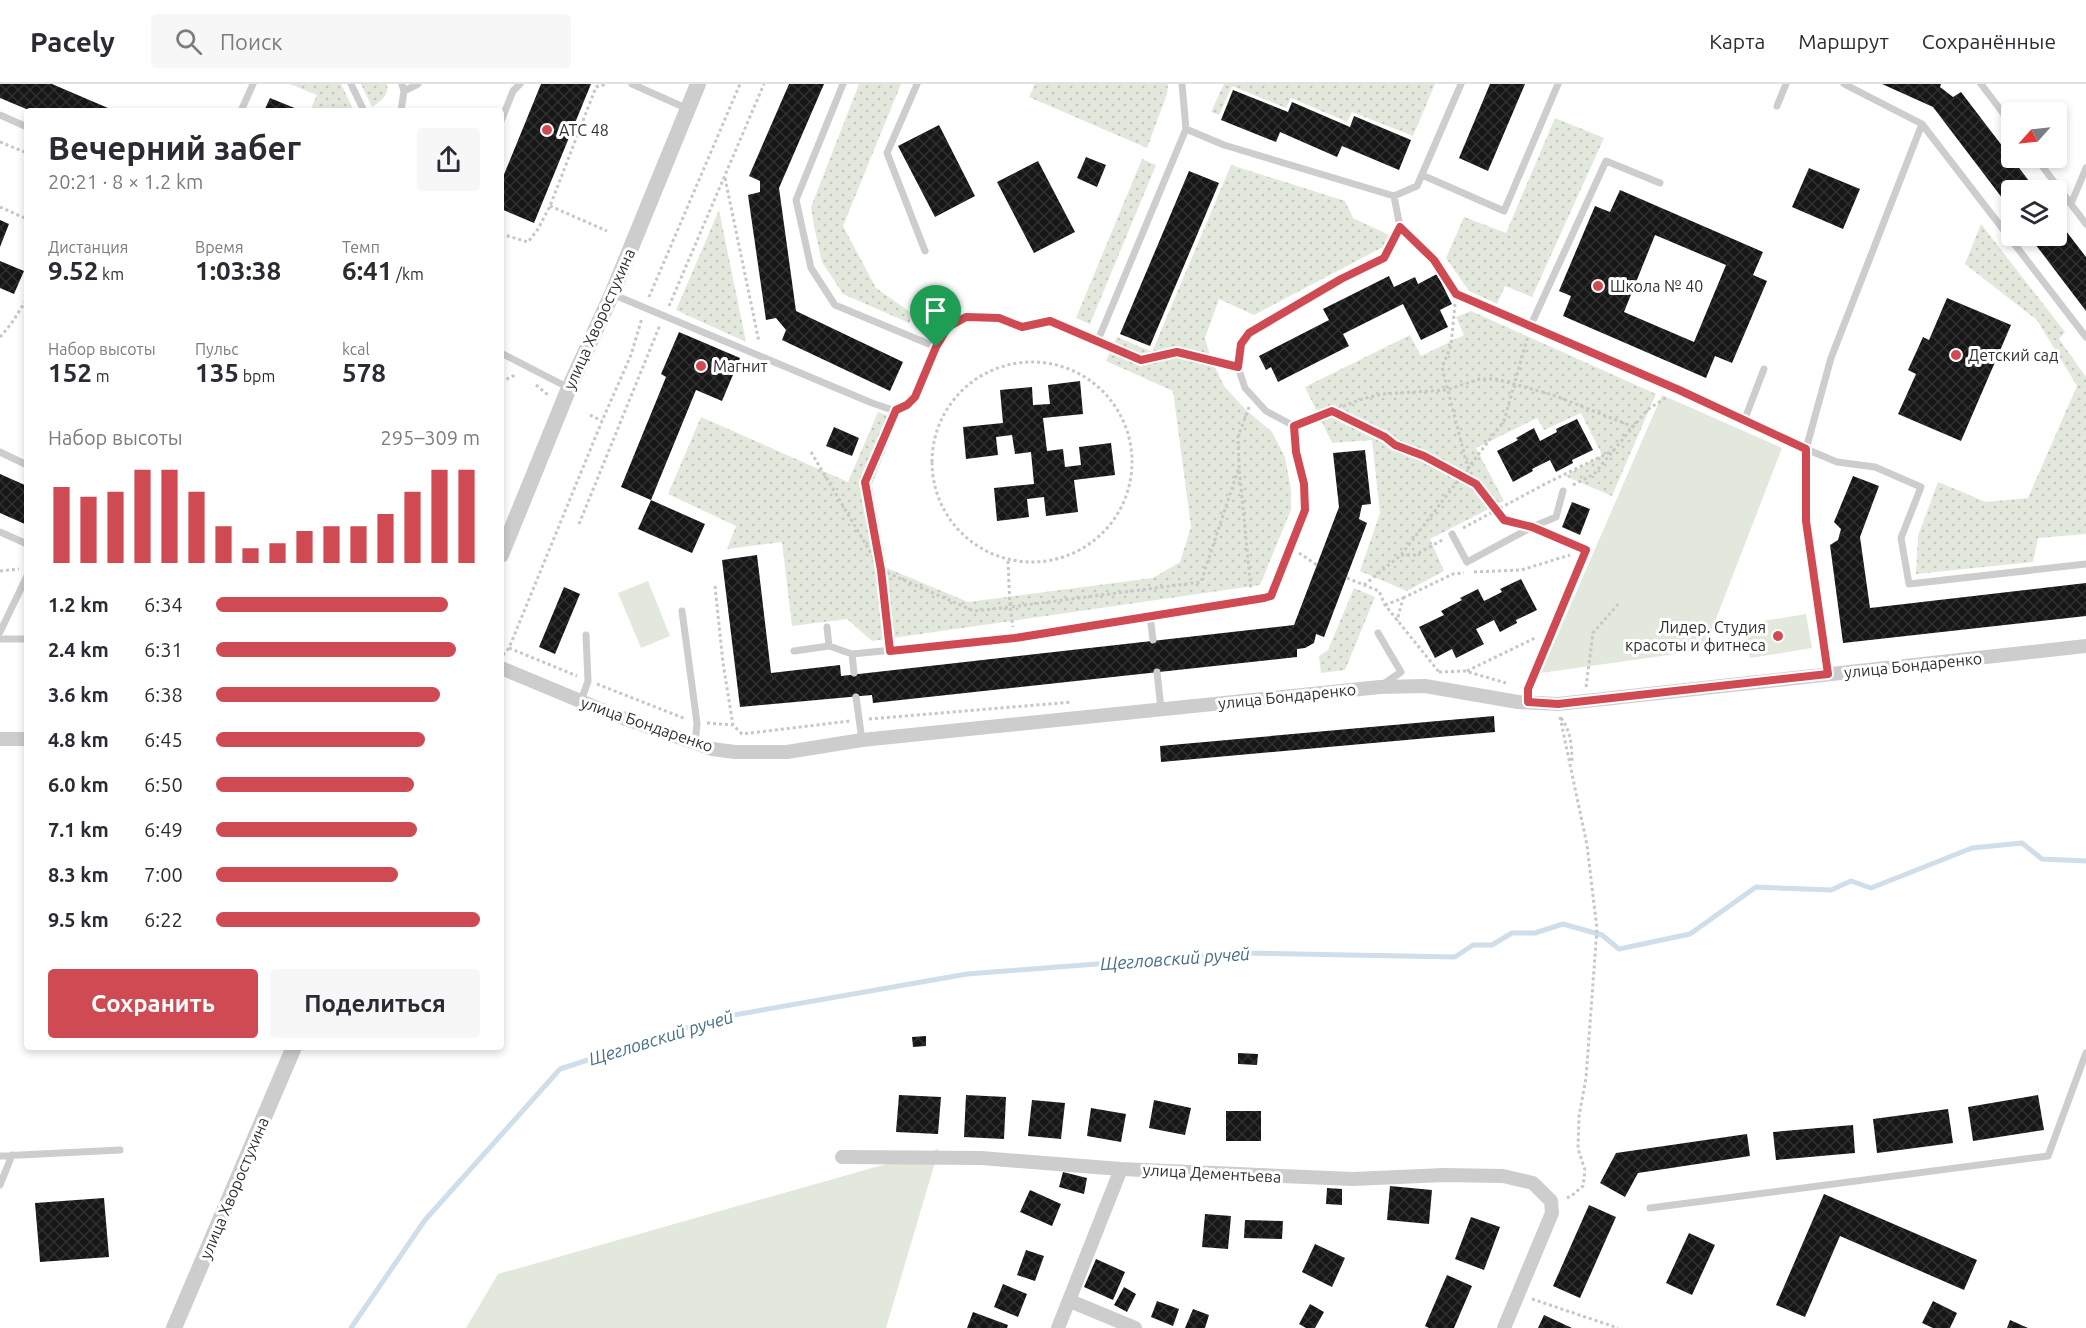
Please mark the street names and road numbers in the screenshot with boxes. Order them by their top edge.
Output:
street label: улица Хворостухина [560,246,638,392]
street label: улица Бондаренко [1843,649,1983,681]
street label: улица Бондаренко [1217,680,1357,712]
street label: улица Бондаренко [579,693,715,755]
street label: улица Хворостухина [196,1114,272,1262]
street label: улица Дементьева [1142,1160,1282,1186]

